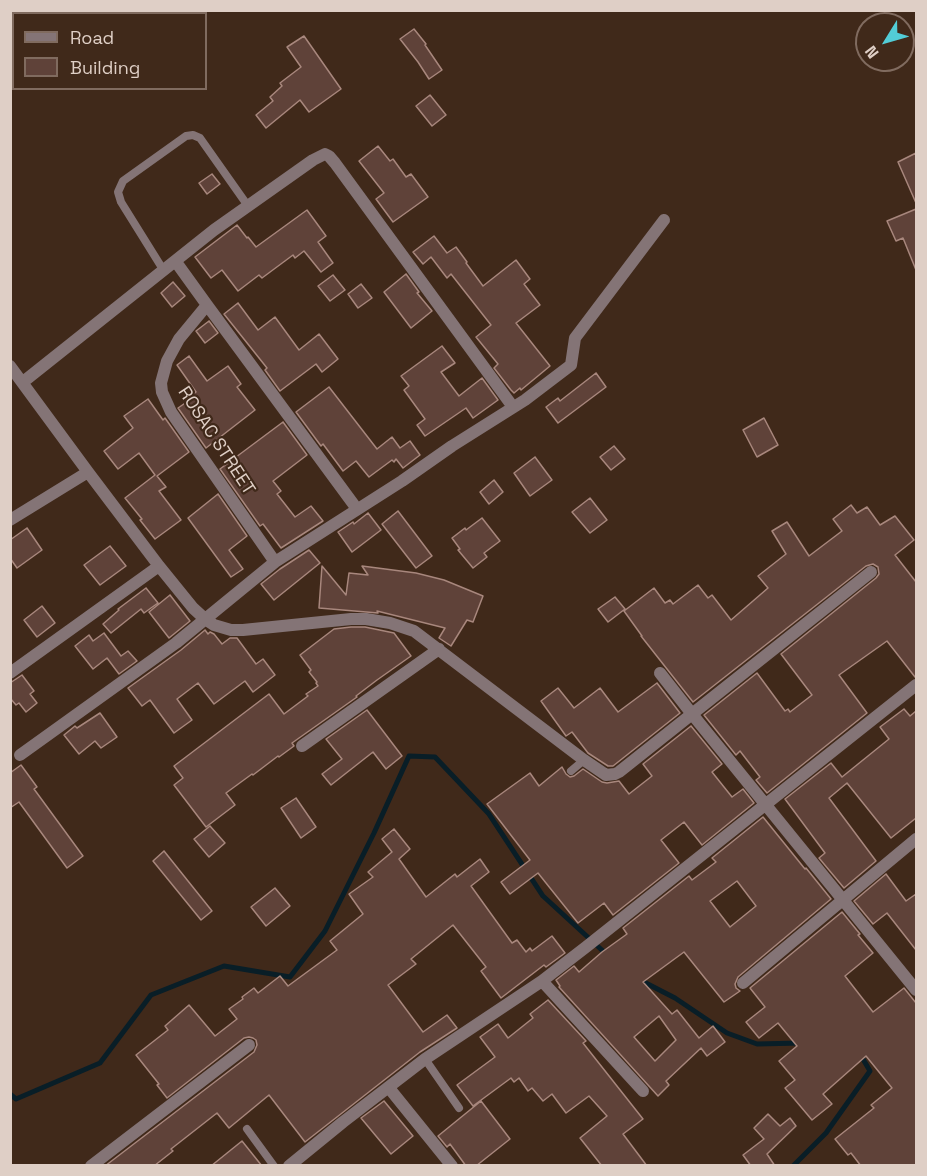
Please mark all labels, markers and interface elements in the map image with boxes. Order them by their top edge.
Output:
legend [12,12,207,90]
north arrow [855,12,915,72]
text: Road [70,26,114,49]
text: N [860,41,883,63]
text: Building [70,56,140,79]
street label: ROSAC STREET [173,383,259,499]

